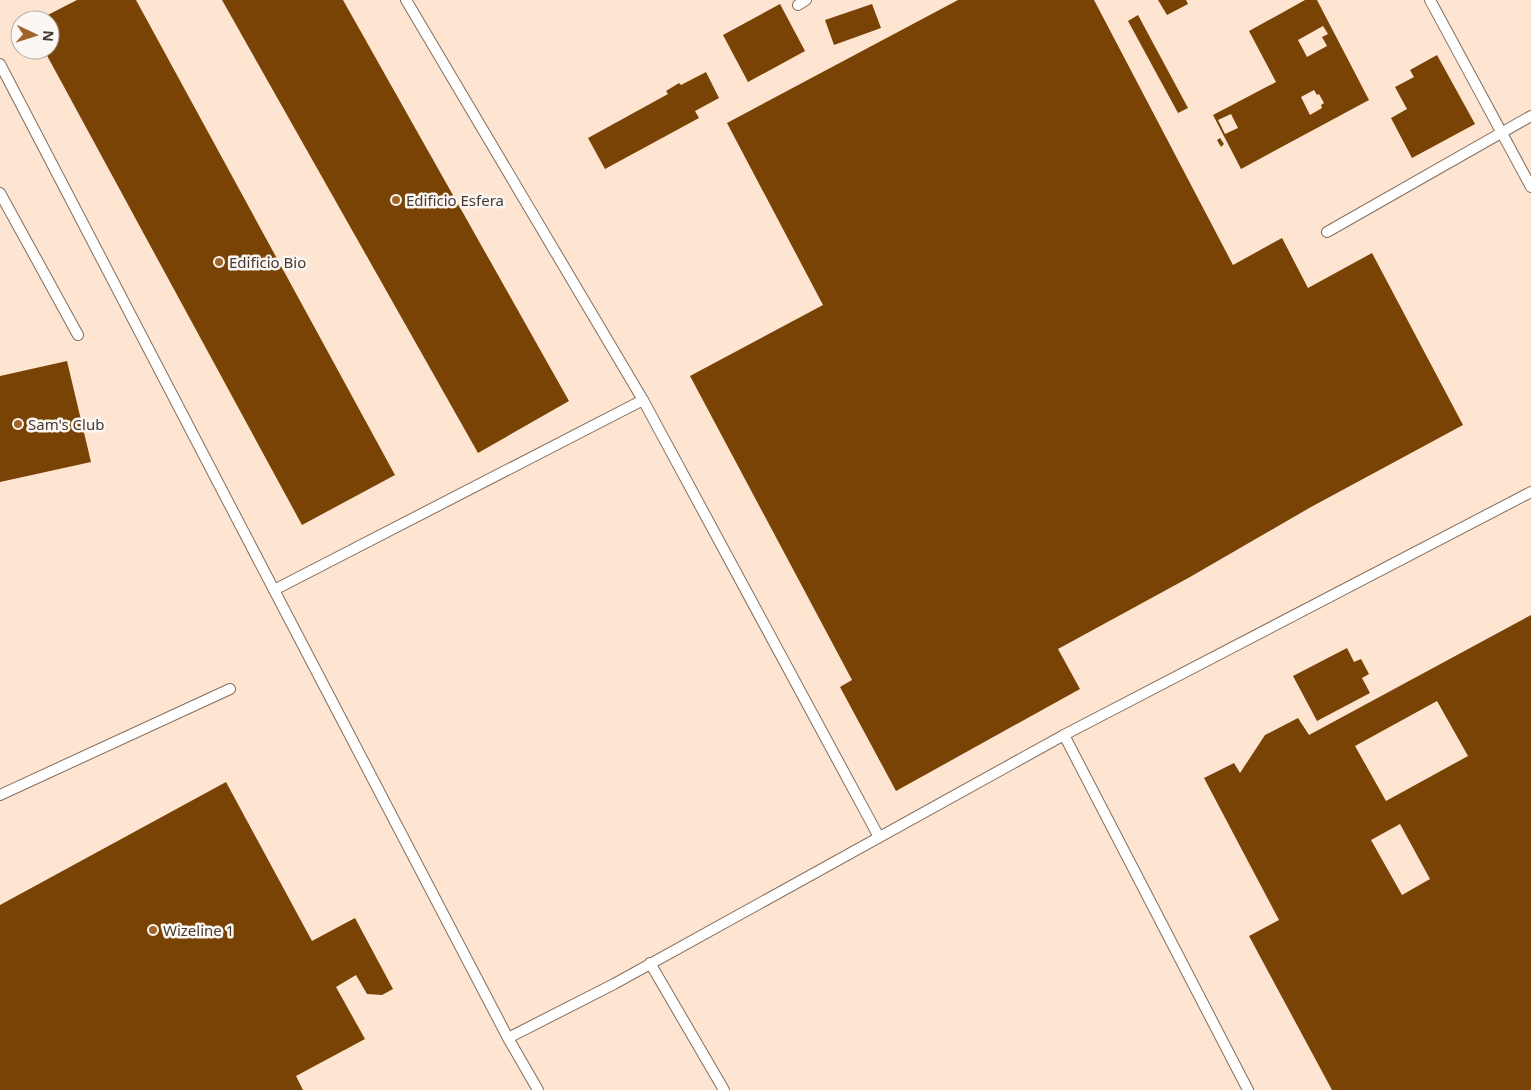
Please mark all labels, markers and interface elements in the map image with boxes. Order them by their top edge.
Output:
north arrow [10,10,60,60]
text: N [39,30,58,42]
place label: Edificio Esfera [406,190,504,210]
marker: Edificio Esfera [390,194,402,206]
place label: Edificio Bio [229,252,306,272]
marker: Edificio Bio [213,256,225,268]
place label: Sam's Club [28,414,104,434]
marker: Sam's Club [12,418,24,430]
place label: Wizeline 1 [163,920,234,940]
marker: Wizeline 1 [147,924,159,936]

